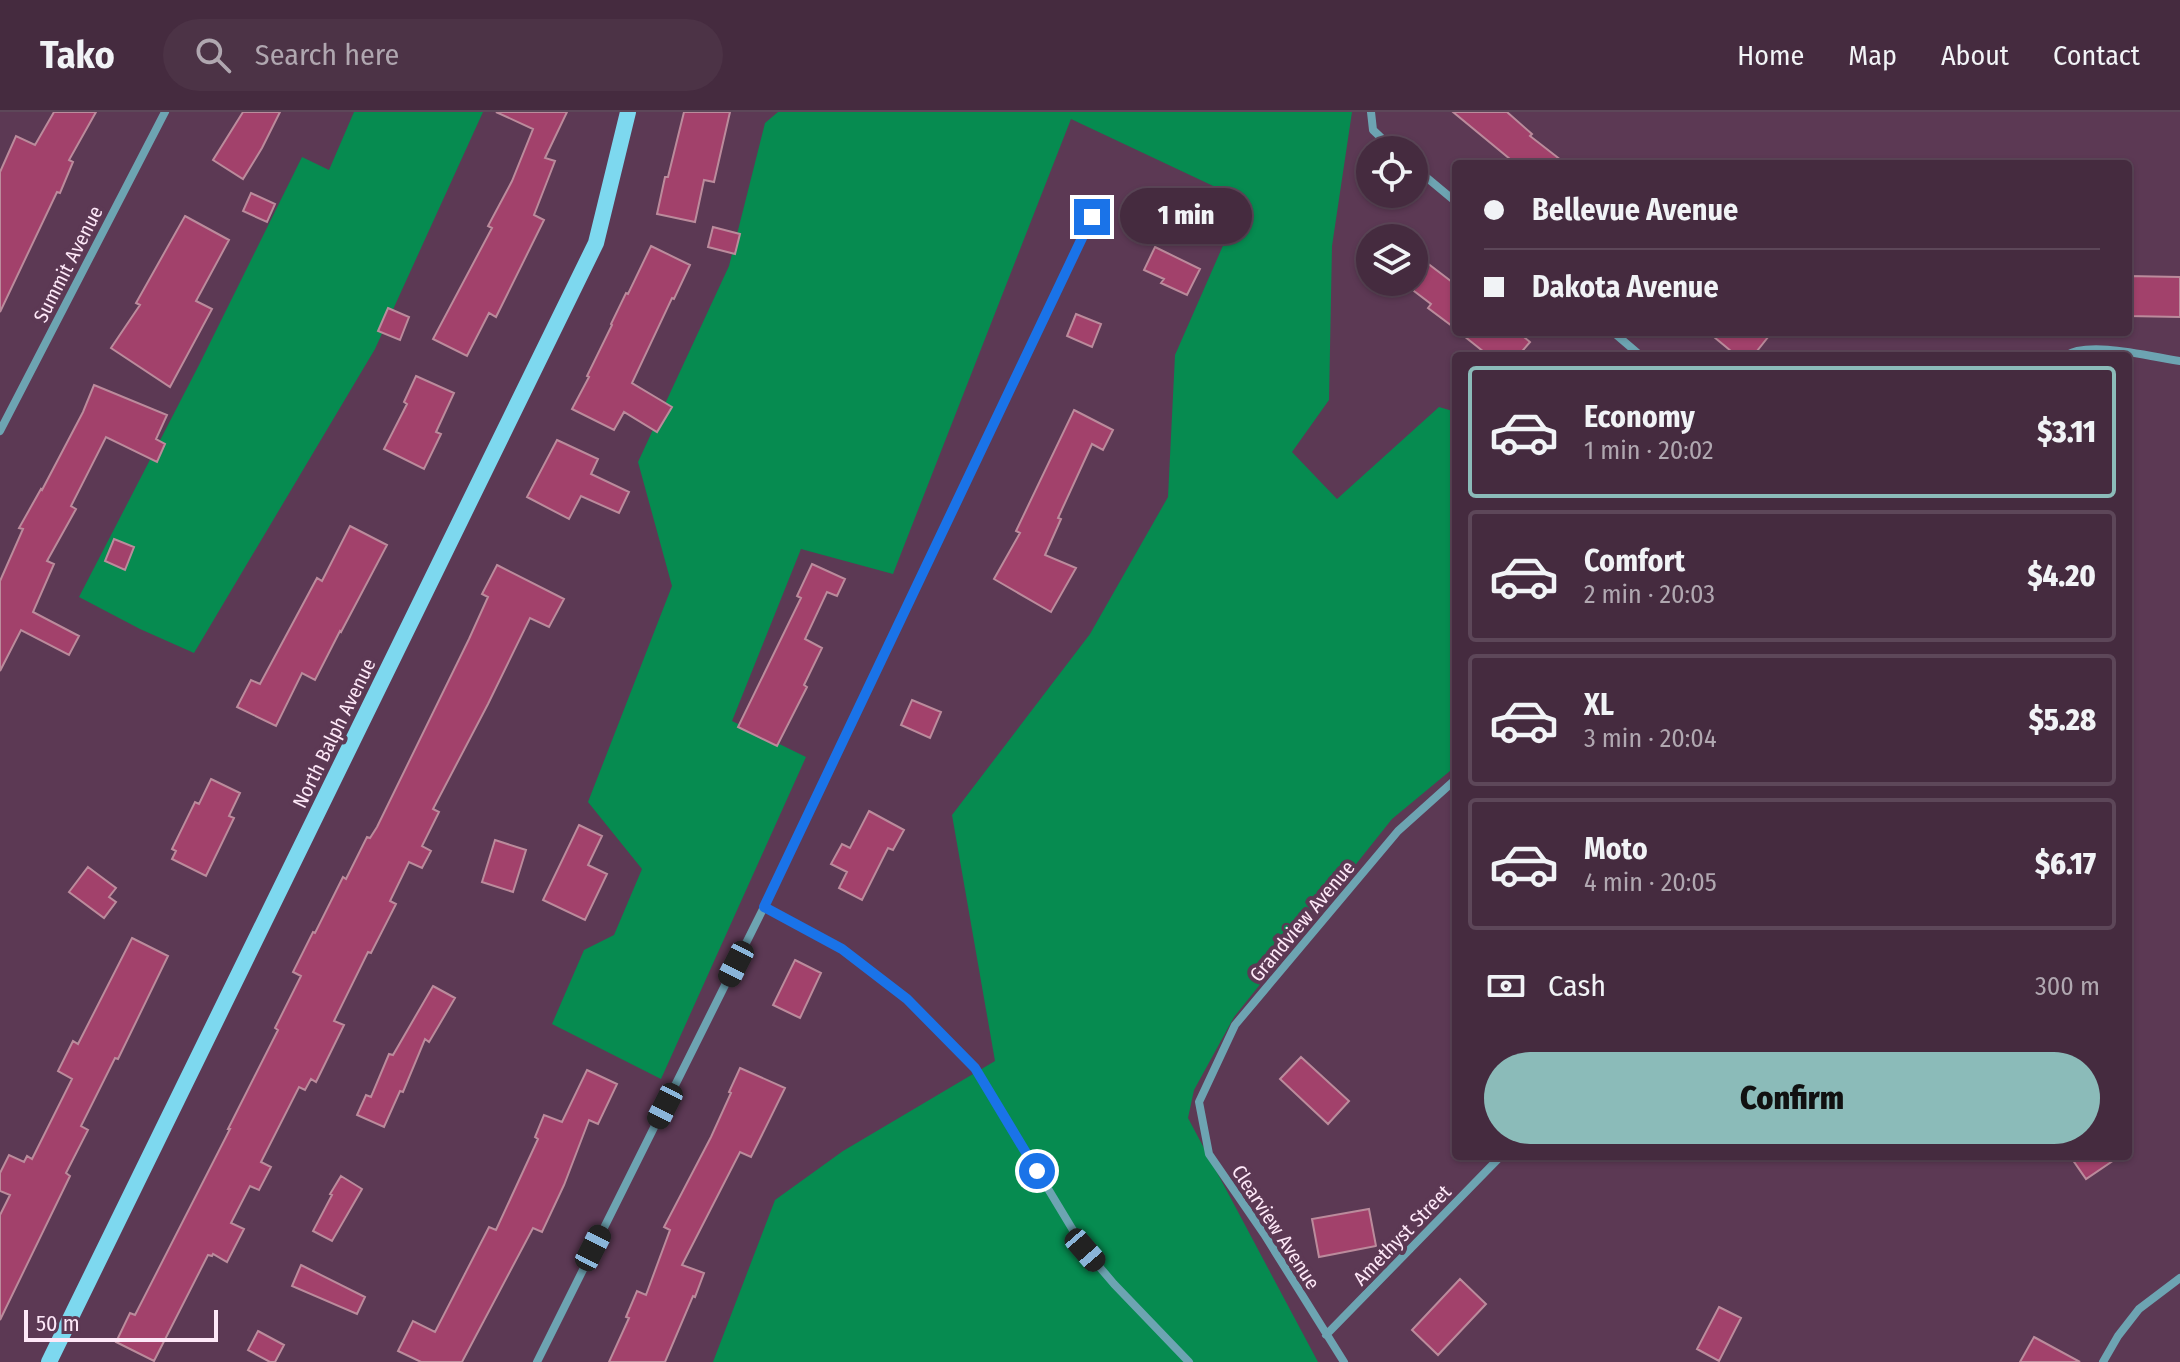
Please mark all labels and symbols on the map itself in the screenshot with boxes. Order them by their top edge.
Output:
callout: 1 min [1120,189,1252,245]
route end [1074,199,1110,235]
street label: Summit Avenue [28,202,108,326]
street label: North Balph Avenue [287,654,381,812]
street label: Grandview Avenue [1244,856,1360,986]
car [714,937,758,991]
car [643,1079,687,1133]
route start [1019,1153,1055,1189]
street label: Clearview Avenue [1227,1160,1325,1294]
street label: Amethyst Street [1348,1179,1456,1290]
car [571,1221,615,1275]
car [1060,1224,1110,1276]
scale bar [24,1306,218,1342]

